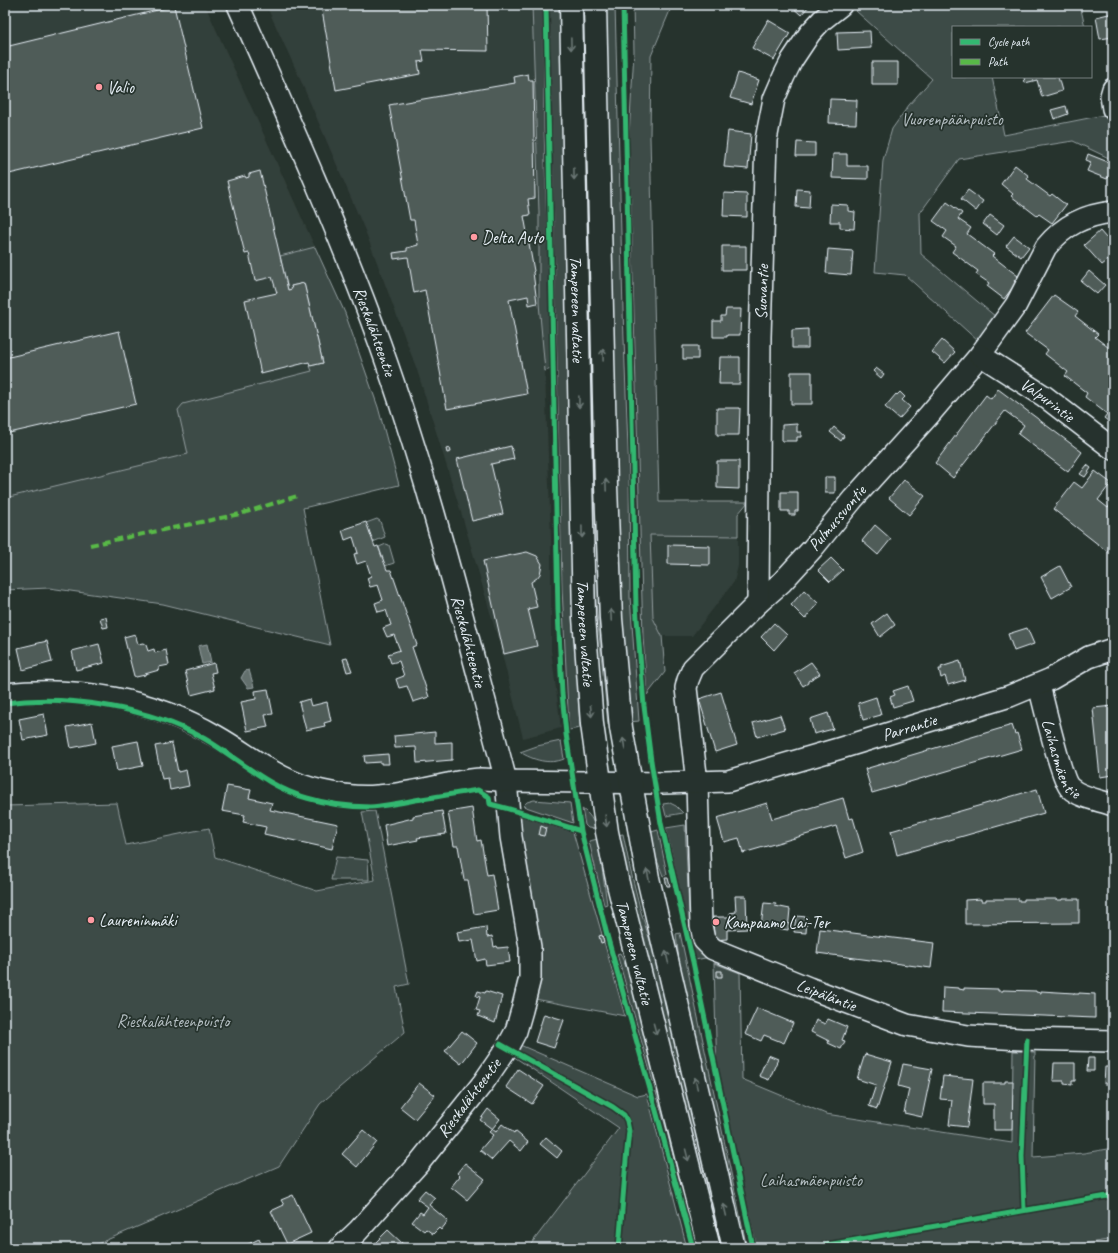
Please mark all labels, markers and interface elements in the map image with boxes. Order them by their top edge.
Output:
legend [952,26,1092,78]
text: Cycle path [988,34,1030,50]
one-way arrow [568,37,575,50]
text: Path [988,54,1008,70]
place label: Valio [107,77,135,98]
marker: Valio [94,82,104,92]
park label: Vuorenpäänpuisto [901,109,1004,130]
one-way arrow [571,167,578,180]
place label: Delta Auto [482,227,545,248]
marker: Delta Auto [469,232,479,242]
street label: Tampereen valtatie [566,255,589,364]
street label: Suovantie [750,263,773,320]
street label: Rieskalähteentie [349,283,401,380]
one-way arrow [599,349,607,362]
street label: Valpurintie [1016,373,1080,427]
one-way arrow [576,395,583,408]
one-way arrow [602,479,609,492]
street label: Pulmussuontie [803,480,871,555]
one-way arrow [579,525,586,538]
street label: Tampereen valtatie [573,579,600,688]
street label: Rieskalähteentie [447,593,492,691]
one-way arrow [607,609,615,622]
one-way arrow [587,704,594,717]
street label: Parrantie [879,708,940,745]
street label: Laihasmäentie [1037,717,1085,804]
one-way arrow [619,738,627,751]
one-way arrow [602,814,610,827]
one-way arrow [643,869,651,882]
street label: Tampereen valtatie [612,898,659,1008]
place label: Laureninmäki [99,910,178,931]
place label: Kampaamo Lai-Ter [724,912,831,933]
marker: Laureninmäki [86,915,96,925]
marker: Kampaamo Lai-Ter [711,917,721,927]
one-way arrow [662,951,670,964]
street label: Leipäläntie [794,974,861,1016]
park label: Rieskalähteenpuisto [117,1011,231,1032]
one-way arrow [652,1022,659,1035]
street label: Rieskalähteentie [432,1053,506,1142]
one-way arrow [692,1077,699,1090]
one-way arrow [683,1148,691,1161]
park label: Laihasmäenpuisto [760,1170,863,1191]
one-way arrow [721,1204,729,1217]

